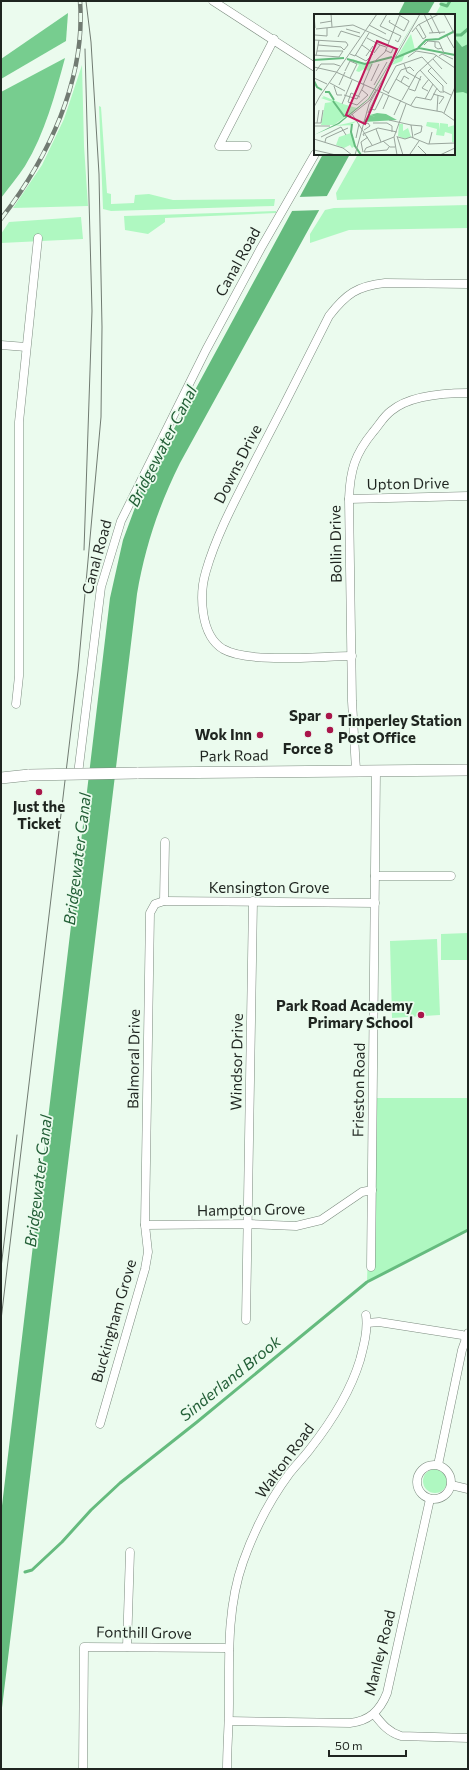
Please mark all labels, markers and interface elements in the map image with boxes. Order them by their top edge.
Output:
inset map [314,14,455,155]
street label: Canal Road [211,224,263,299]
water label: Bridgewater Canal [123,381,201,509]
street label: Downs Drive [210,421,265,506]
street label: Upton Drive [367,473,449,493]
street label: Bollin Drive [325,505,345,583]
street label: Canal Road [77,518,115,596]
place label: Spar [289,706,321,724]
marker: Spar [324,711,334,721]
place label: Timperley Station Post Office [338,711,462,746]
place label: Wok Inn [195,725,252,743]
marker: Timperley Station Post Office [325,725,335,735]
marker: Force 8 [303,729,313,739]
marker: Wok Inn [255,730,265,740]
place label: Force 8 [283,739,333,757]
street label: Park Road [199,745,269,765]
marker: Just the Ticket [34,787,44,797]
water label: Bridgewater Canal [59,791,94,926]
place label: Just the Ticket [13,797,65,832]
street label: Kensington Grove [209,878,329,896]
place label: Park Road Academy Primary School [276,996,414,1031]
street label: Balmoral Drive [123,1009,143,1109]
marker: Park Road Academy Primary School [416,1010,426,1020]
street label: Windsor Drive [226,1013,246,1111]
street label: Frieston Road [348,1043,368,1137]
water label: Bridgewater Canal [20,1113,55,1248]
street label: Hampton Grove [197,1199,305,1219]
street label: Buckingham Grove [87,1257,139,1384]
water label: Sinderland Brook [175,1331,284,1424]
street label: Walton Road [251,1420,317,1501]
street label: Manley Road [360,1608,398,1698]
street label: Fonthill Grove [96,1622,192,1642]
scale bar [329,1732,406,1758]
text: 50 m [335,1738,363,1752]

